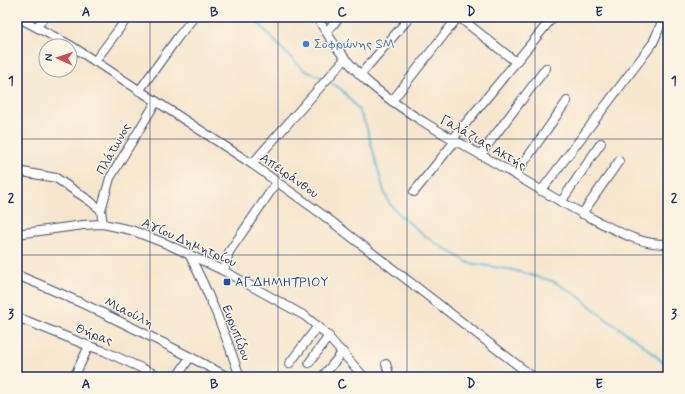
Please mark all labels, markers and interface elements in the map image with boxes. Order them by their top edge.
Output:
text: A [82,4,90,21]
text: B [210,4,219,21]
text: C [337,4,347,21]
text: D [467,4,476,21]
text: E [595,4,603,21]
place label: Σοφρώνης SM [314,36,395,53]
north arrow [38,38,78,78]
marker: Σοφρώνης SM [301,39,311,49]
text: N [42,54,56,62]
text: 1 [8,73,14,90]
text: 1 [671,73,677,90]
street label: Γαλάζιας Ακτής [437,112,529,175]
street label: Πλάτωνος [93,120,135,178]
street label: Απειράνθου [256,150,322,202]
text: 2 [8,190,15,207]
text: 2 [671,190,678,207]
street label: Αγίου Δημητρίου [139,215,239,272]
place label: ΑΓ.ΔΗΜΗΤΡΙΟΥ [235,274,328,291]
marker: ΑΓ.ΔΗΜΗΤΡΙΟΥ [222,277,232,287]
street label: Μιαούλη [102,294,156,332]
street label: Ευρυπίδου [218,303,254,363]
text: 3 [8,306,14,323]
text: 3 [671,306,677,323]
street label: Θήρας [73,320,115,350]
text: A [82,376,90,393]
text: B [210,376,219,393]
text: C [337,376,347,393]
text: D [467,376,476,393]
text: E [595,376,603,393]

